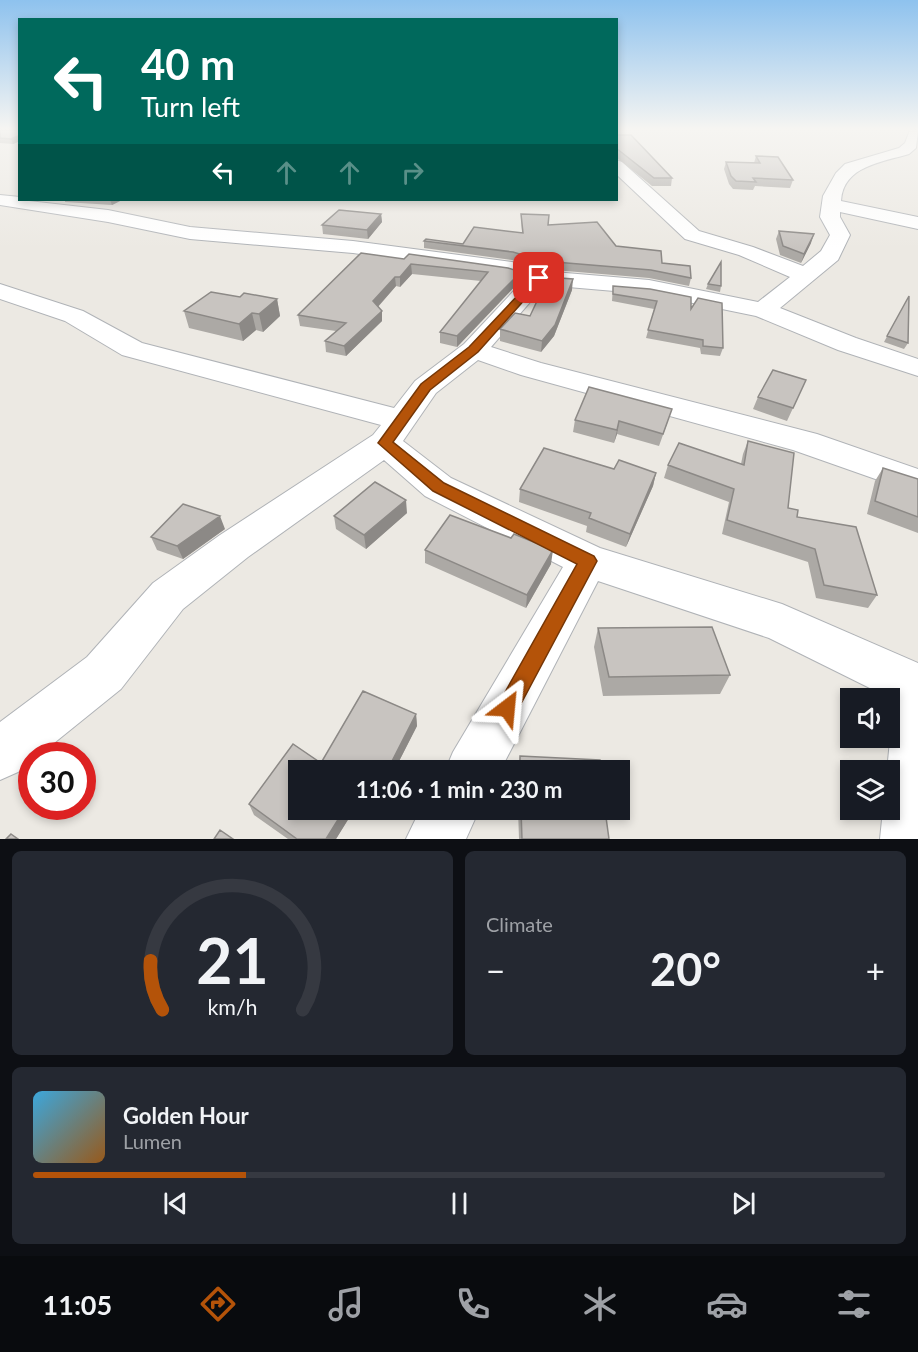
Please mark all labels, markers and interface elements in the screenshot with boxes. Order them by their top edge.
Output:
text: 40 m [141,39,235,89]
icon: left [42,42,120,120]
text: Turn left [141,90,240,123]
icon: left [207,156,240,189]
icon: ahead [270,156,303,189]
icon: ahead [333,156,366,189]
icon: right [396,156,429,189]
pin [513,252,564,303]
icon: arrive [522,261,555,294]
position arrow [475,676,539,740]
map controls [840,688,900,820]
button: sound [840,688,900,748]
speed limit sign: 30 [18,742,96,820]
button: layers [840,760,900,820]
text: 11:06 · 1 min · 230 m [356,776,562,803]
text: Climate [486,912,553,936]
text: 21 [196,922,269,997]
text: 20° [650,942,721,996]
text: − [486,950,505,990]
text: + [866,950,885,990]
text: km/h [207,994,258,1020]
text: Golden Hour [123,1102,249,1129]
text: Lumen [123,1129,182,1153]
icon: previous [159,1187,192,1220]
icon: pause [443,1187,476,1220]
icon: next [727,1187,760,1220]
icon: directions [197,1283,239,1325]
icon: music [325,1283,367,1325]
icon: phone [452,1283,494,1325]
icon: climate [579,1283,621,1325]
icon: car [706,1283,748,1325]
icon: filters [833,1283,875,1325]
text: 11:05 [43,1288,112,1321]

